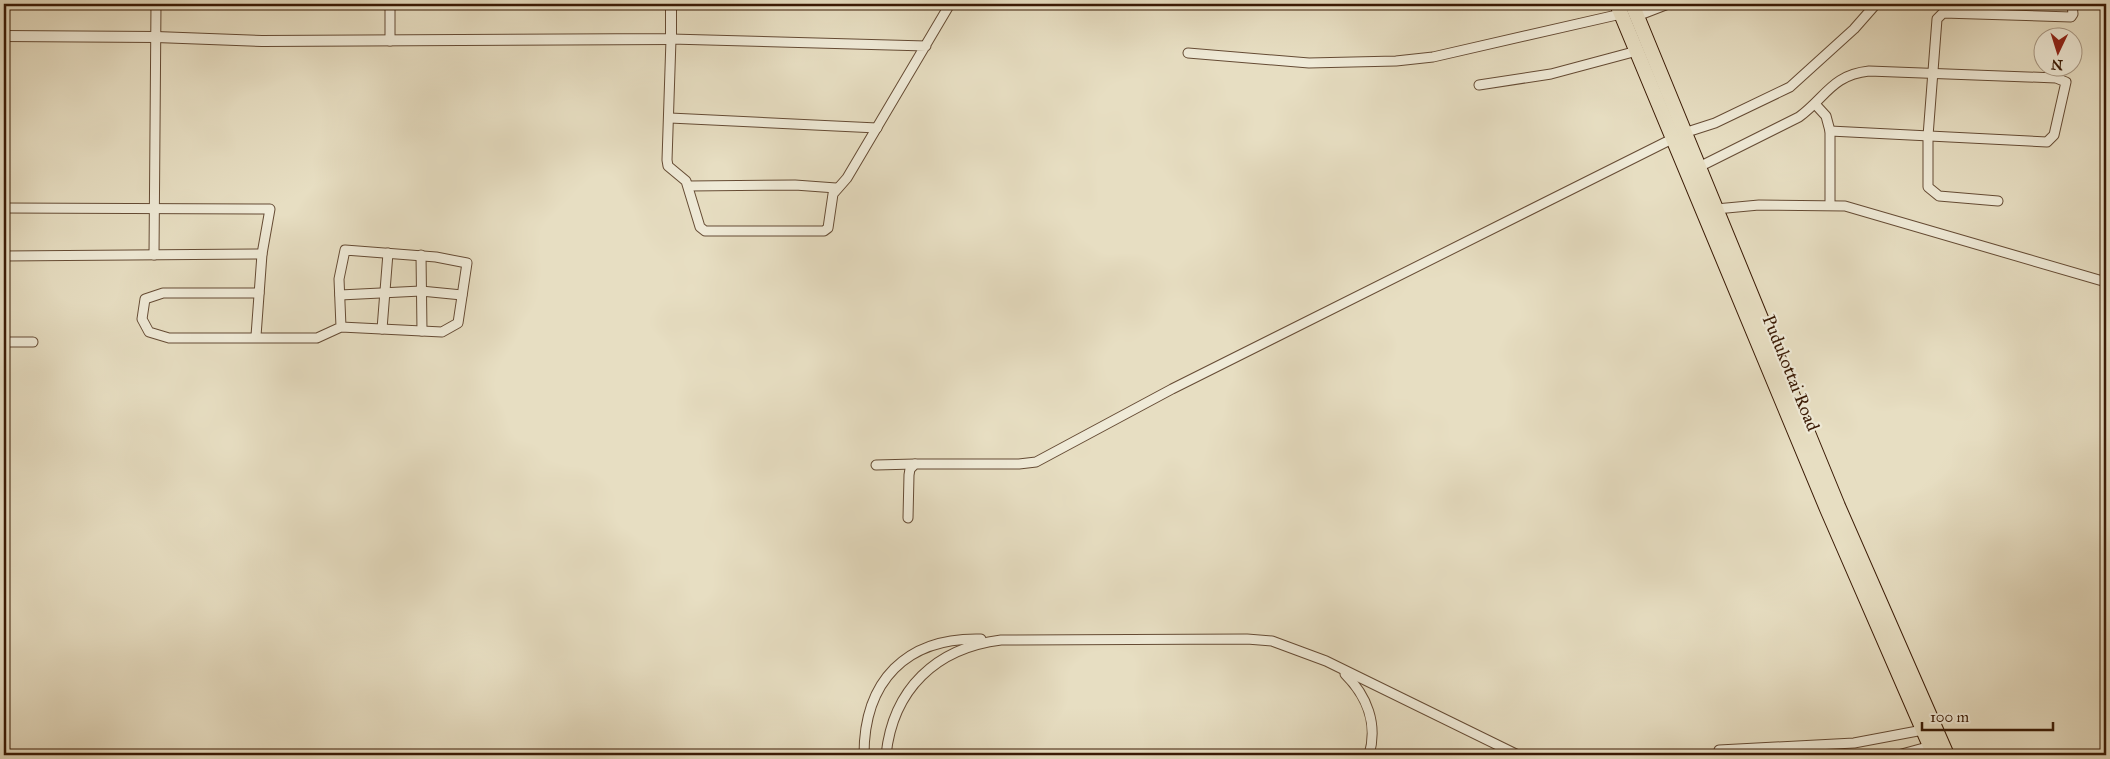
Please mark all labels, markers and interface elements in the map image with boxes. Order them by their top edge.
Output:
north arrow [2032,28,2082,78]
text: N [2050,56,2064,73]
street label: Pudukottai Road [1758,312,1824,434]
scale bar [1922,699,2054,731]
text: 100 m [1930,708,1970,726]

